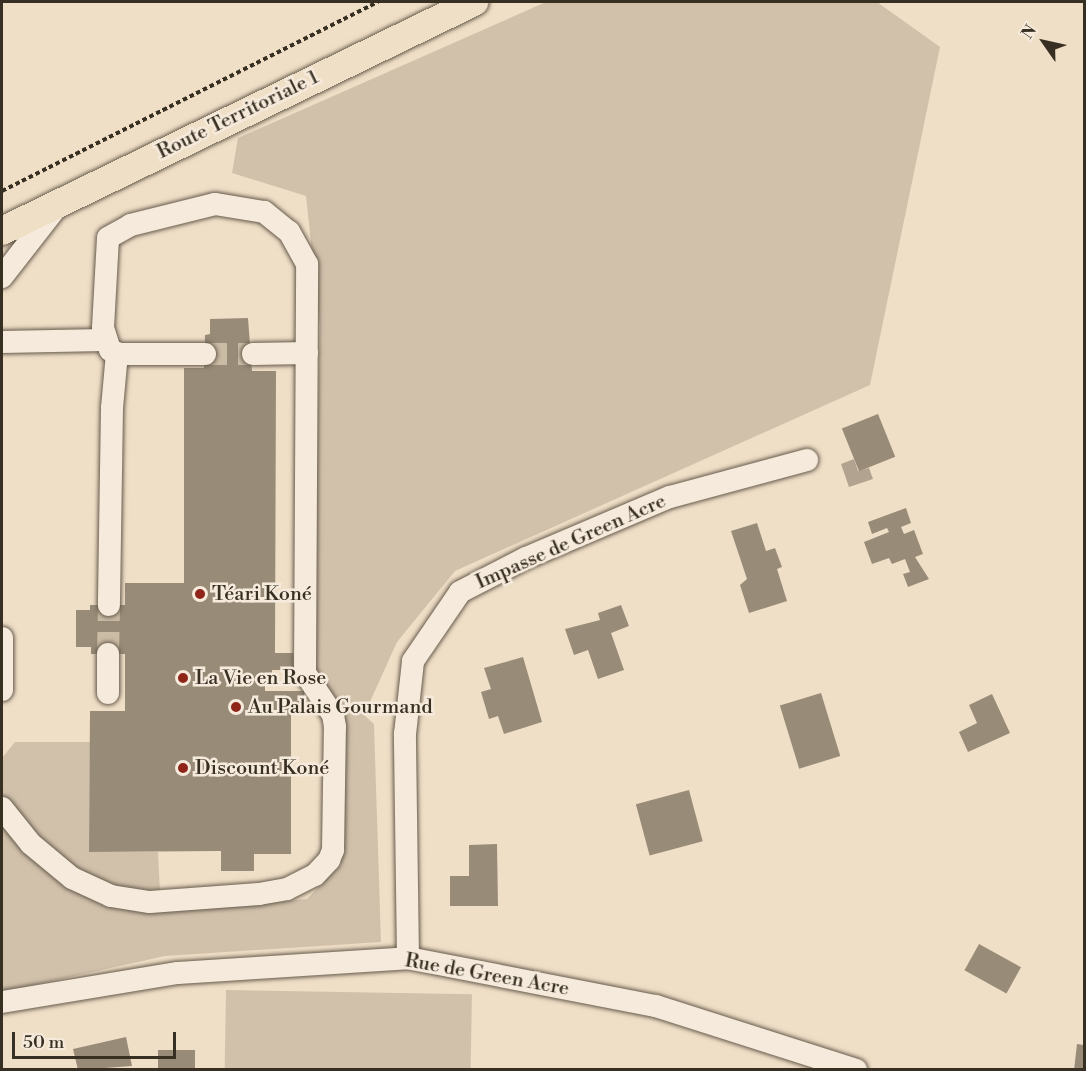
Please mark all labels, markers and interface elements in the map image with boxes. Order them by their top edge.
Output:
north arrow [1014,12,1074,72]
text: N [1017,21,1041,43]
street label: Route Territoriale 1 [153,65,323,165]
street label: Impasse de Green Acre [472,489,670,595]
place label: Téari Koné [212,582,312,606]
marker: Téari Koné [193,587,207,601]
place label: La Vie en Rose [195,666,326,690]
marker: La Vie en Rose [176,671,190,685]
place label: Au Palais Gourmand [248,695,433,719]
marker: Au Palais Gourmand [229,700,243,714]
place label: Discount Koné [195,756,329,780]
marker: Discount Koné [176,761,190,775]
street label: Rue de Green Acre [403,949,571,1001]
scale bar [15,1020,178,1058]
text: 50 m [23,1031,64,1054]

